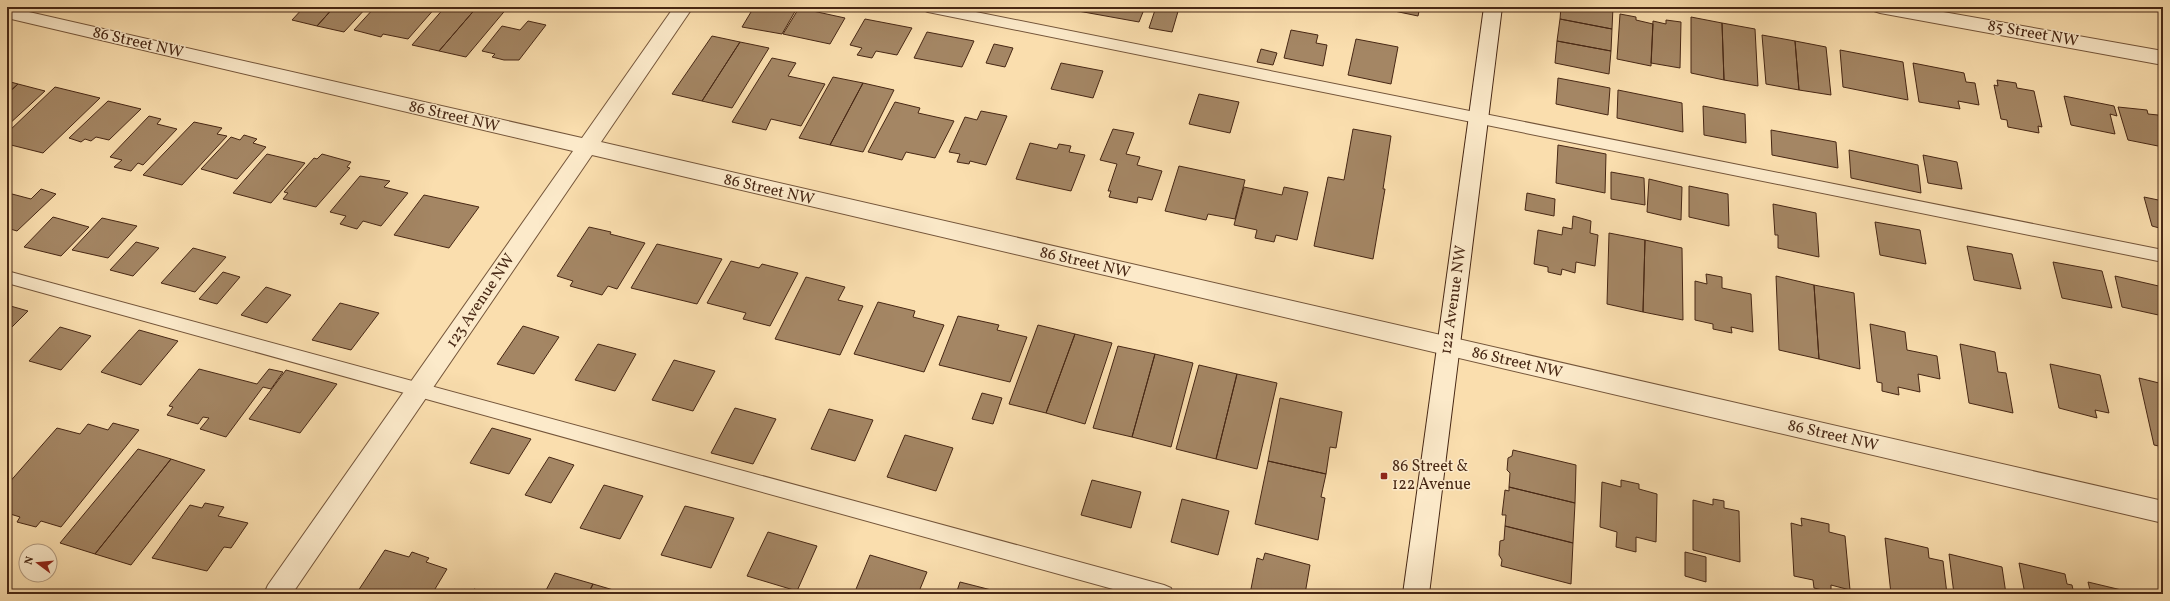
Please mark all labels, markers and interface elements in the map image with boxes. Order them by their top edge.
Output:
street label: 85 Street NW [1986,15,2080,53]
street label: 86 Street NW [90,22,186,64]
street label: 86 Street NW [406,96,502,138]
street label: 86 Street NW [721,169,817,211]
street label: 86 Street NW [1037,242,1133,284]
street label: 122 Avenue NW [1435,244,1473,356]
street label: 123 Avenue NW [441,250,521,352]
street label: 86 Street NW [1469,342,1565,384]
street label: 86 Street NW [1785,415,1881,457]
place label: 86 Street & 122 Avenue [1392,456,1471,496]
marker: 86 Street & 122 Avenue [1379,471,1389,481]
north arrow [18,543,58,583]
text: N [22,555,38,567]

